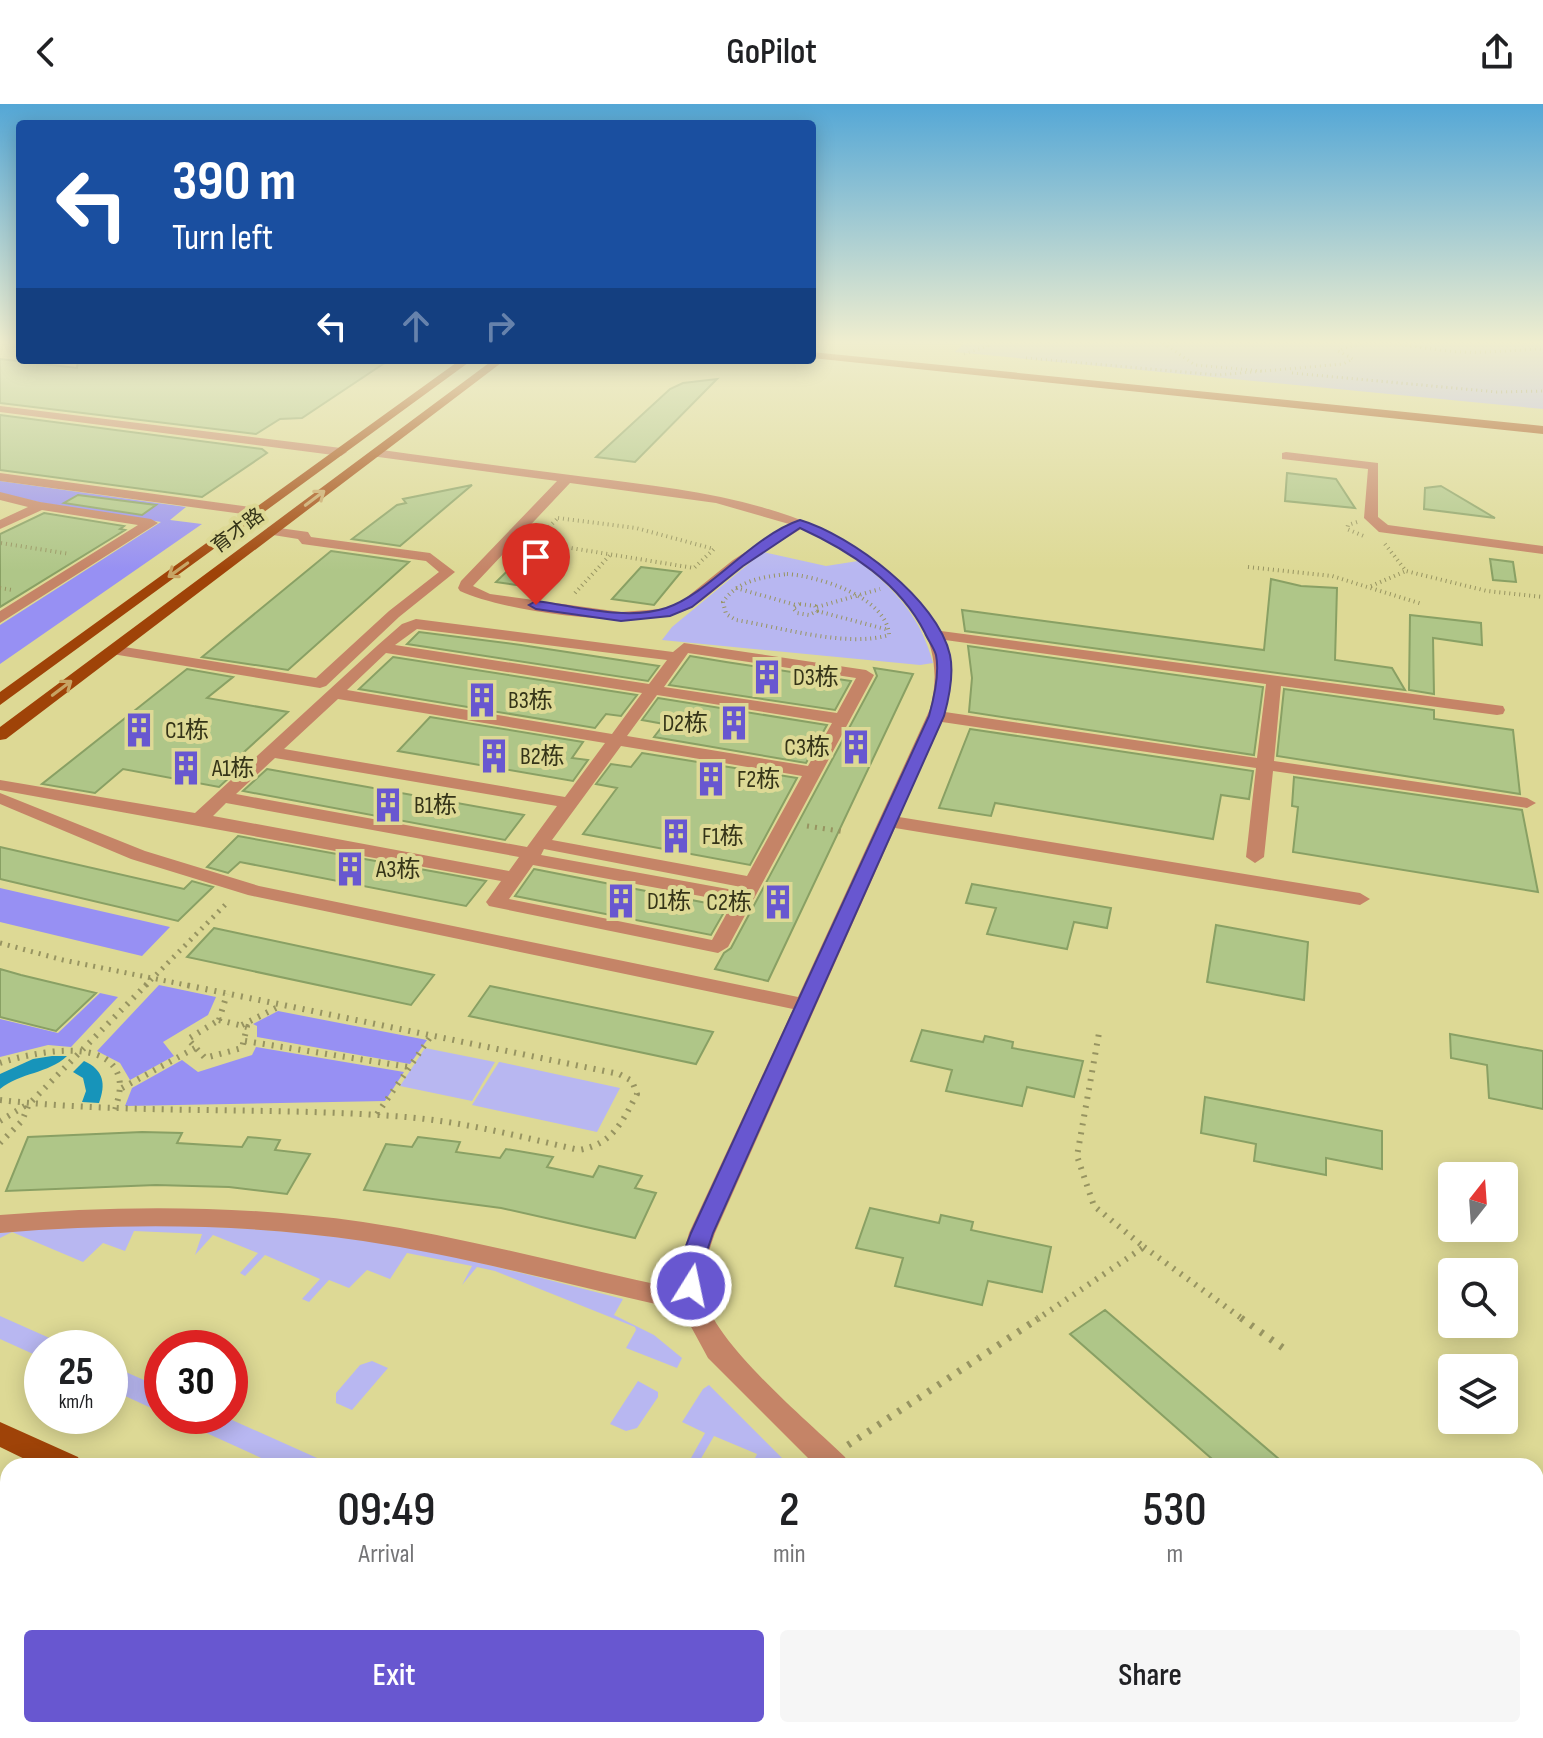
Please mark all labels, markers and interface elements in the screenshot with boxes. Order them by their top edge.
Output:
icon: back [24,30,68,74]
icon: share [1475,30,1519,74]
text: GoPilot [726,31,817,74]
text: 390 m [172,149,296,216]
icon: left [40,152,144,256]
text: Turn left [172,217,273,260]
icon: left [310,304,354,348]
icon: ahead [394,304,438,348]
icon: right [478,304,522,348]
one-way arrow [304,490,326,507]
street label: 育才路 [207,503,269,559]
pin [502,523,570,605]
icon: arrive [514,535,558,579]
one-way arrow [167,562,189,579]
building icon: D3栋 [748,658,786,696]
place label: D3栋 [793,663,839,692]
one-way arrow [51,679,73,696]
building icon: B3栋 [463,681,501,719]
place label: B3栋 [508,686,553,715]
building icon: D2栋 [715,704,753,742]
place label: D2栋 [662,709,708,738]
building icon: C1栋 [120,711,158,749]
place label: C1栋 [165,716,209,745]
building icon: C3栋 [837,728,875,766]
place label: C3栋 [784,733,830,762]
building icon: B2栋 [475,737,513,775]
place label: B2栋 [520,742,565,771]
building icon: A1栋 [167,749,205,787]
place label: A1栋 [211,754,255,783]
building icon: F2栋 [692,760,730,798]
place label: F2栋 [737,765,780,794]
building icon: B1栋 [369,786,407,824]
place label: B1栋 [414,791,457,820]
building icon: F1栋 [657,817,695,855]
place label: F1栋 [702,822,744,851]
building icon: A3栋 [331,850,369,888]
place label: A3栋 [375,855,420,884]
building icon: D1栋 [602,882,640,920]
building icon: C2栋 [759,883,797,921]
place label: D1栋 [647,887,691,916]
place label: C2栋 [706,888,752,917]
north arrow [1438,1162,1518,1242]
map controls [1438,1162,1518,1434]
position arrow [649,1244,733,1328]
button: search [1438,1258,1518,1338]
speed limit sign: 30 [144,1330,248,1434]
text: 25 [58,1348,94,1396]
button: layers [1438,1354,1518,1434]
text: km/h [59,1390,93,1414]
text: 09:49 [337,1482,435,1539]
text: 2 [779,1482,800,1539]
text: 530 [1143,1482,1207,1539]
text: Arrival [359,1539,414,1570]
text: min [773,1539,806,1570]
text: m [1166,1539,1183,1570]
button: Exit [24,1630,764,1722]
button: Share [780,1630,1520,1722]

